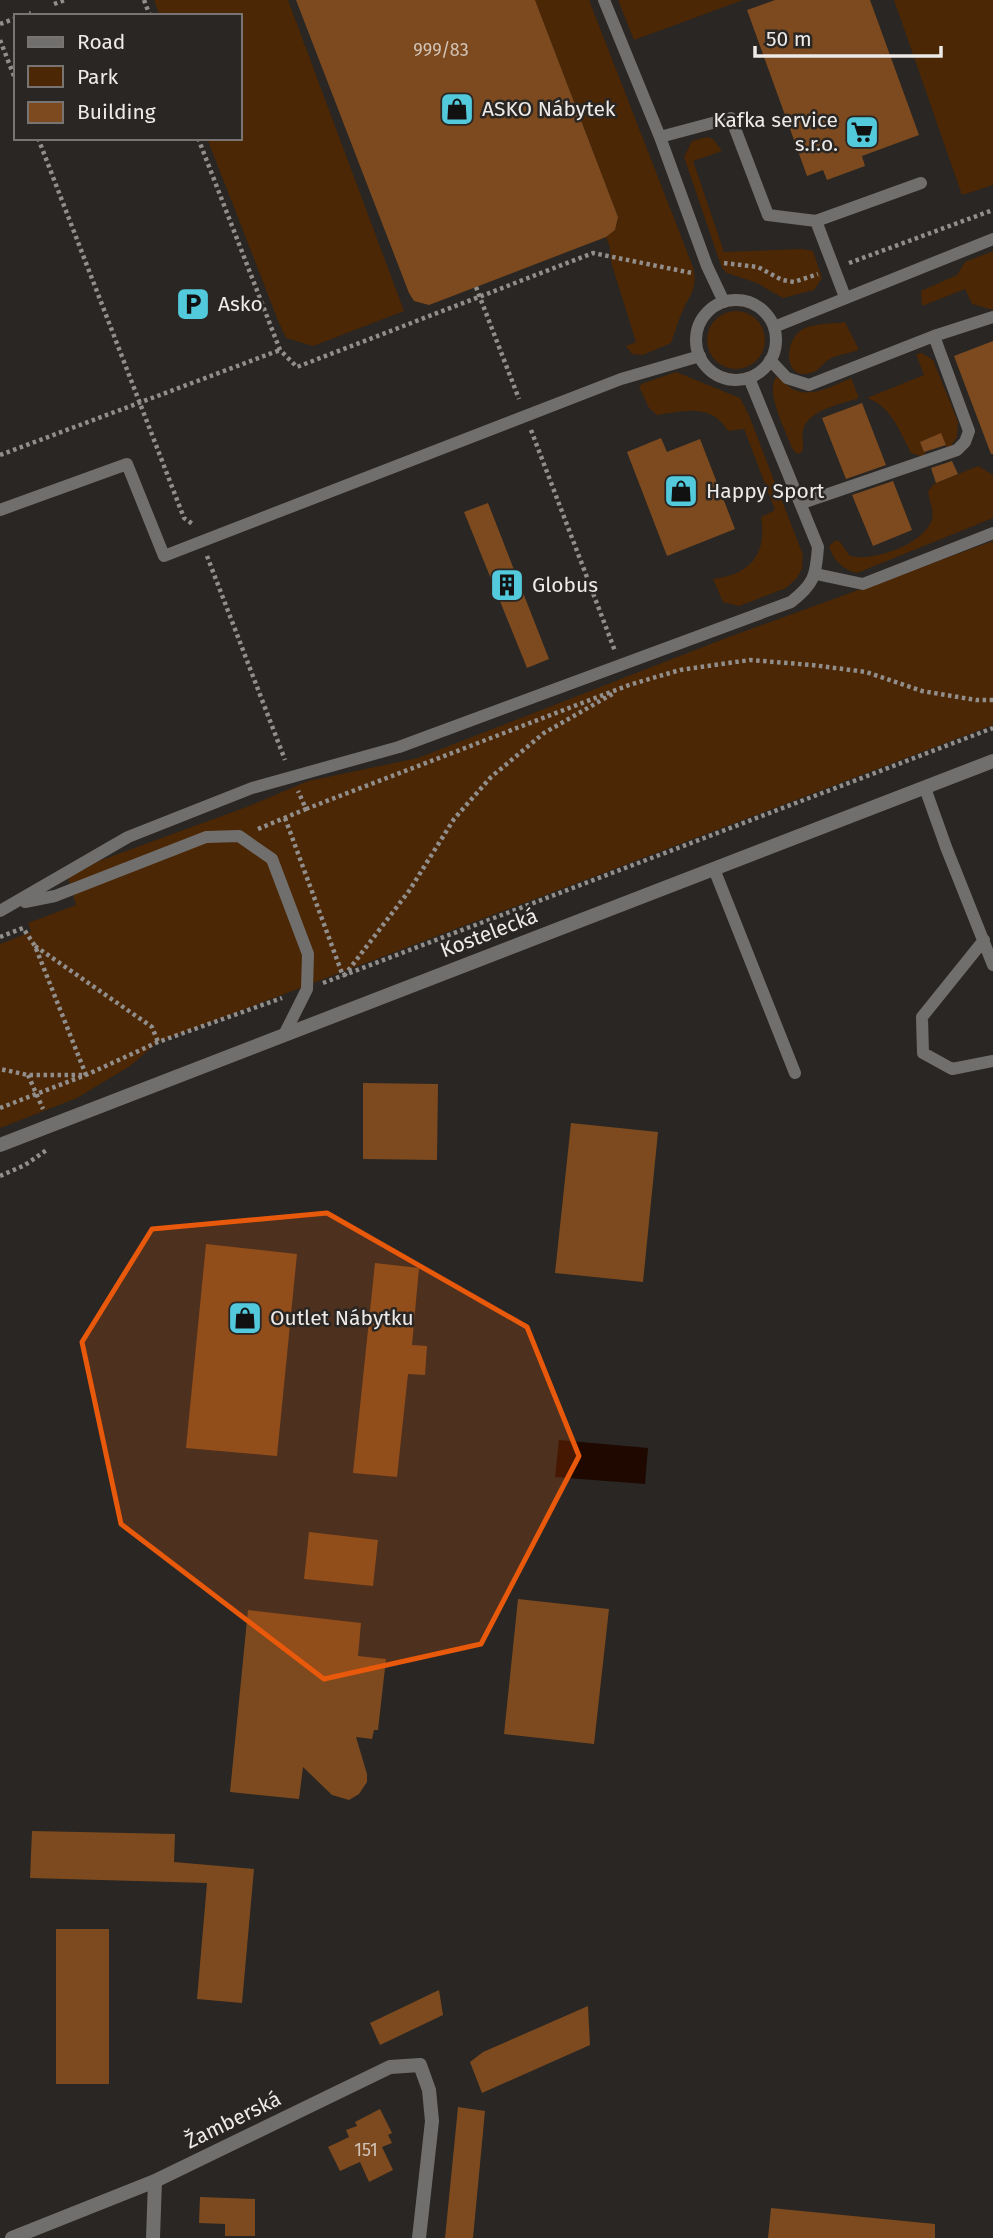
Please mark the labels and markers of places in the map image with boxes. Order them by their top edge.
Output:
shop icon: ASKO Nábytek [438,90,476,128]
place label: ASKO Nábytek [482,96,616,122]
place label: Kafka service s.r.o. [713,107,838,157]
supermarket icon: Kafka service s.r.o. [843,113,881,151]
parking icon: Asko [174,285,212,323]
place label: Asko [218,291,263,317]
shop icon: Happy Sport [662,472,700,510]
place label: Happy Sport [706,478,825,504]
building icon: Globus [488,566,526,604]
place label: Globus [532,572,598,598]
shop icon: Outlet Nábytku [226,1299,264,1337]
place label: Outlet Nábytku [270,1305,414,1331]

